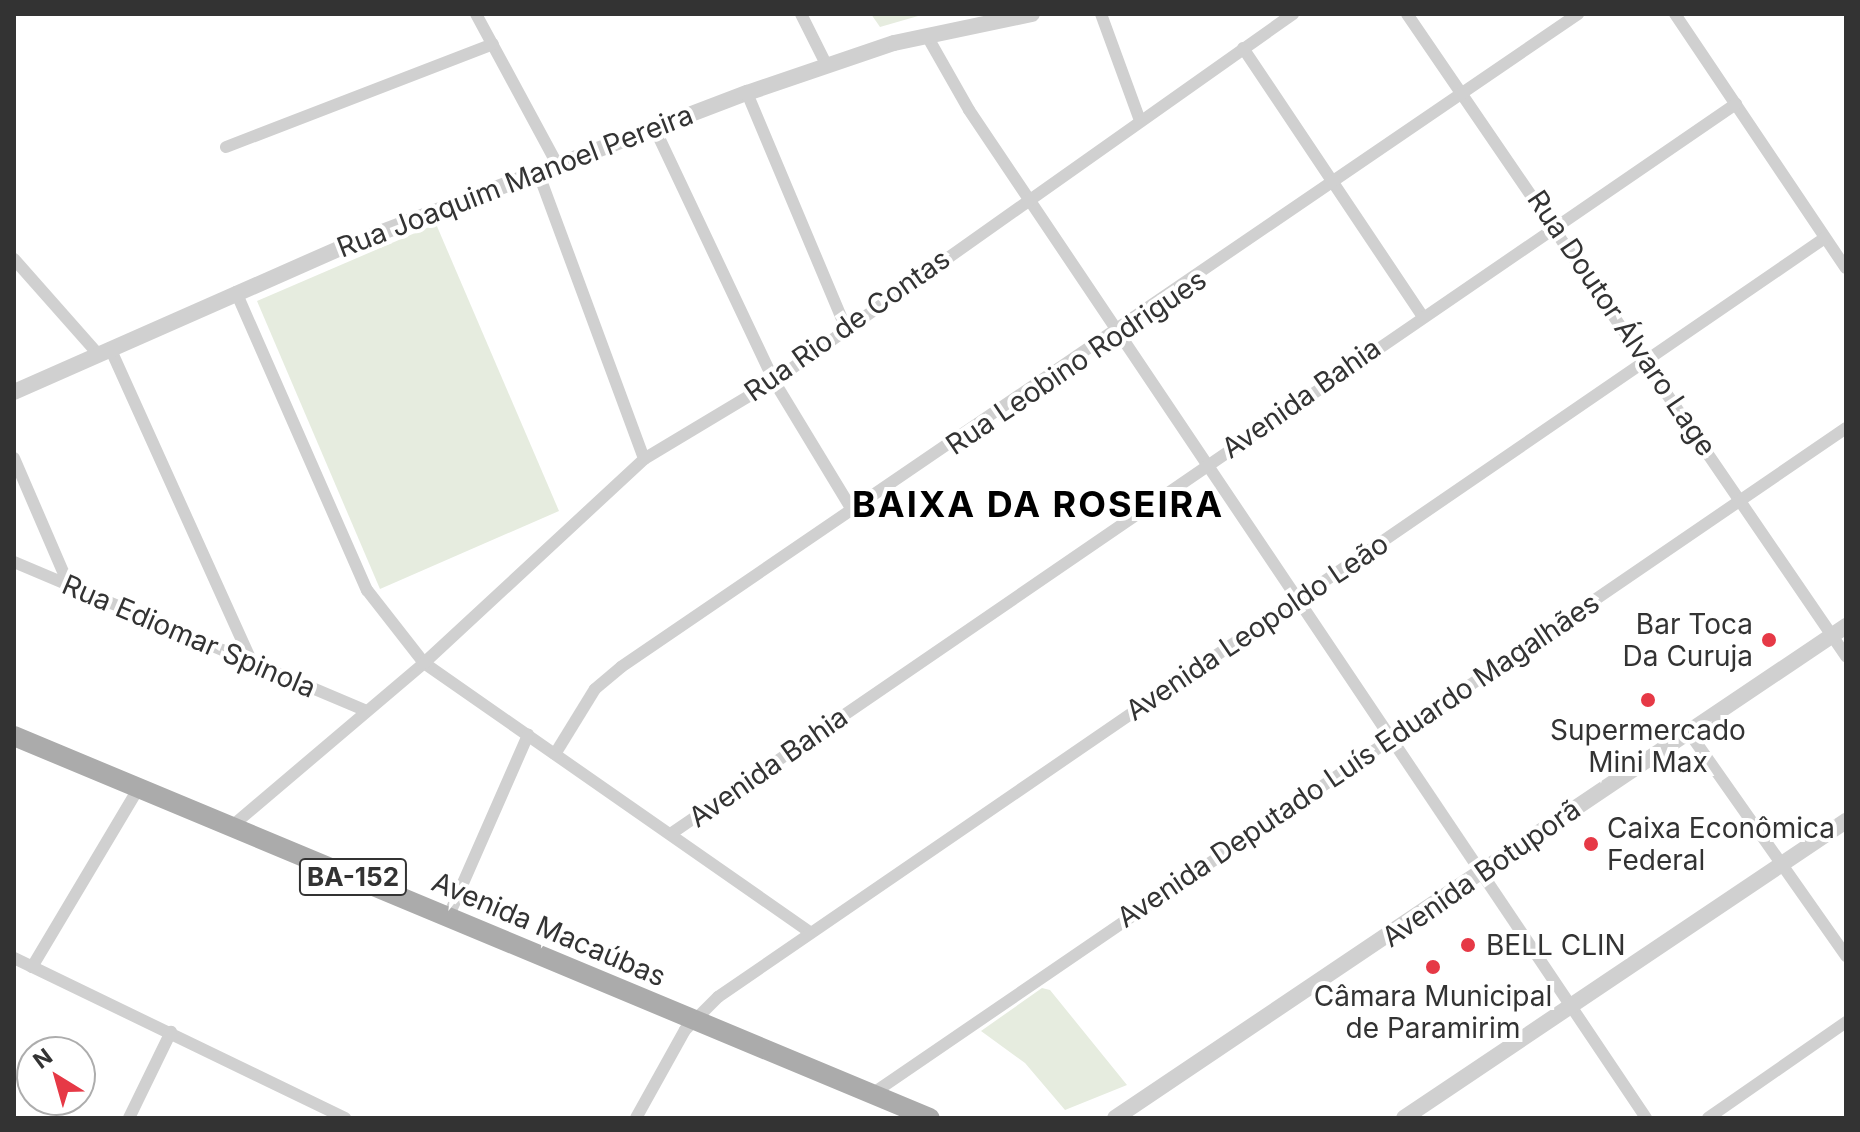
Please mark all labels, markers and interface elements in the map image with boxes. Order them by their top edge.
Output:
street label: Rua Joaquim Manoel Pereira [332,97,698,265]
street label: Rua Doutor Álvaro Lage [1521,184,1723,462]
street label: Rua Rio de Contas [738,242,956,408]
street label: Rua Leobino Rodrigues [940,262,1212,462]
street label: Avenida Bahia [1215,331,1387,465]
district label: BAIXA DA ROSEIRA [852,483,1224,527]
street label: Avenida Leopoldo Leão [1119,527,1395,727]
street label: Rua Ediomar Spinola [57,567,321,705]
street label: Avenida Deputado Luís Eduardo Magalhães [1111,586,1605,934]
place label: Bar Toca Da Curuja [1623,607,1753,673]
marker: Bar Toca Da Curuja [1760,631,1778,649]
marker: Supermercado Mini Max [1639,691,1657,709]
street label: Avenida Bahia [682,700,854,834]
place label: Supermercado Mini Max [1550,713,1746,779]
street label: Avenida Botuporã [1376,792,1586,954]
place label: Caixa Econômica Federal [1607,811,1835,877]
marker: Caixa Econômica Federal [1582,835,1600,853]
road number: BA-152 [297,855,409,899]
street label: Avenida Macaúbas [427,865,671,993]
place label: BELL CLIN [1486,928,1626,962]
marker: BELL CLIN [1457,934,1479,956]
marker: Câmara Municipal de Paramirim [1424,958,1442,976]
place label: Câmara Municipal de Paramirim [1314,979,1552,1045]
north arrow [16,1036,96,1116]
text: N [28,1043,57,1074]

